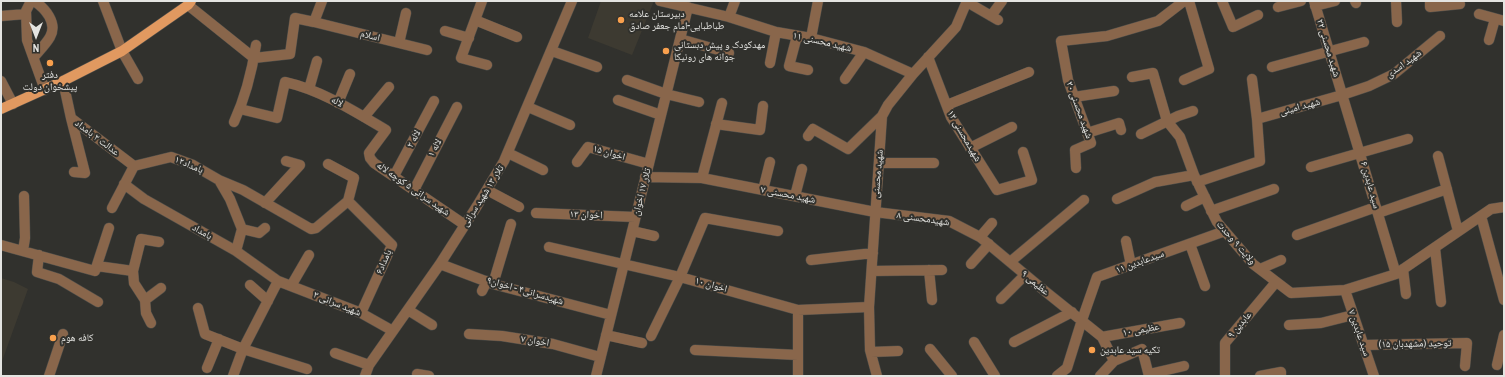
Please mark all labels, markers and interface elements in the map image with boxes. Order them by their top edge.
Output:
place label: دبیرستان علامه طباطبایی-امام جعفر صادق [629,8,724,32]
marker: دبیرستان علامه طباطبایی-امام جعفر صادق [616,15,626,25]
north arrow [16,16,56,56]
street label: شهید محسنی ۲۲ [1314,18,1342,78]
street label: اسلام [359,28,381,44]
street label: شهید محسنی ۱۱ [791,29,853,55]
place label: مهدکودک و پیش دبستانی جوانه های رونیکا [674,39,765,62]
text: N [33,41,39,55]
marker: مهدکودک و پیش دبستانی جوانه های رونیکا [661,46,671,56]
street label: شهید اسدی [1384,47,1424,81]
marker: دفتر پیشخوان دولت [45,58,55,68]
place label: دفتر پیشخوان دولت [23,69,77,92]
street label: شهید محسنی ۲۰ [1063,80,1095,140]
street label: لاله [329,94,345,110]
street label: شهید امینی [1278,96,1322,118]
street label: شهیدمحسنی ۱۲ [944,108,984,164]
street label: عدالت ۲ بامداد [72,117,122,159]
street label: لاله ۲ [404,128,424,150]
street label: لاله ۱ [425,137,445,159]
street label: اخوان ۱۵ [592,143,626,163]
street label: شهید محسنی [870,149,886,199]
street label: بامداد۱۲ [173,154,205,176]
street label: شهید سرانی ۵ کوچه لاله [374,159,452,219]
street label: سید عابدین ۶ [1358,160,1382,210]
street label: تلار ۱۳ شهید سرانی [459,163,507,229]
street label: تلار ۱۷ اخوان [630,167,654,217]
street label: شهید محسنی ۷ [760,184,816,206]
street label: اخوان ۱۳ [569,208,603,222]
street label: شهیدمحسنی ۸ [896,209,950,229]
street label: ولایت ۹ وحدت [1214,219,1258,267]
street label: بامداد [190,222,214,242]
street label: بامداد۶ [373,248,395,276]
street label: سیدعابدین ۱۱ [1114,248,1166,276]
street label: عظیمی ۹ [1019,268,1051,298]
street label: شهیدسرانی۴ - اخوان۹ [485,274,565,308]
street label: اخوان ۱۰ [694,275,728,295]
street label: شهید سرانی ۳ [311,289,363,319]
street label: سید عابدین ۷ [1345,308,1373,358]
street label: عابدین ۹ [1225,309,1255,341]
street label: عظیمی ۱۰ [1122,321,1160,339]
place label: کافه هوم [61,332,93,344]
marker: کافه هوم [48,333,58,343]
street label: اخوان ۷ [520,333,550,349]
street label: توحید (مشهدبان ۱۵) [1379,337,1451,351]
place label: تکیه سید عابدین [1100,344,1160,356]
marker: تکیه سید عابدین [1087,345,1097,355]

